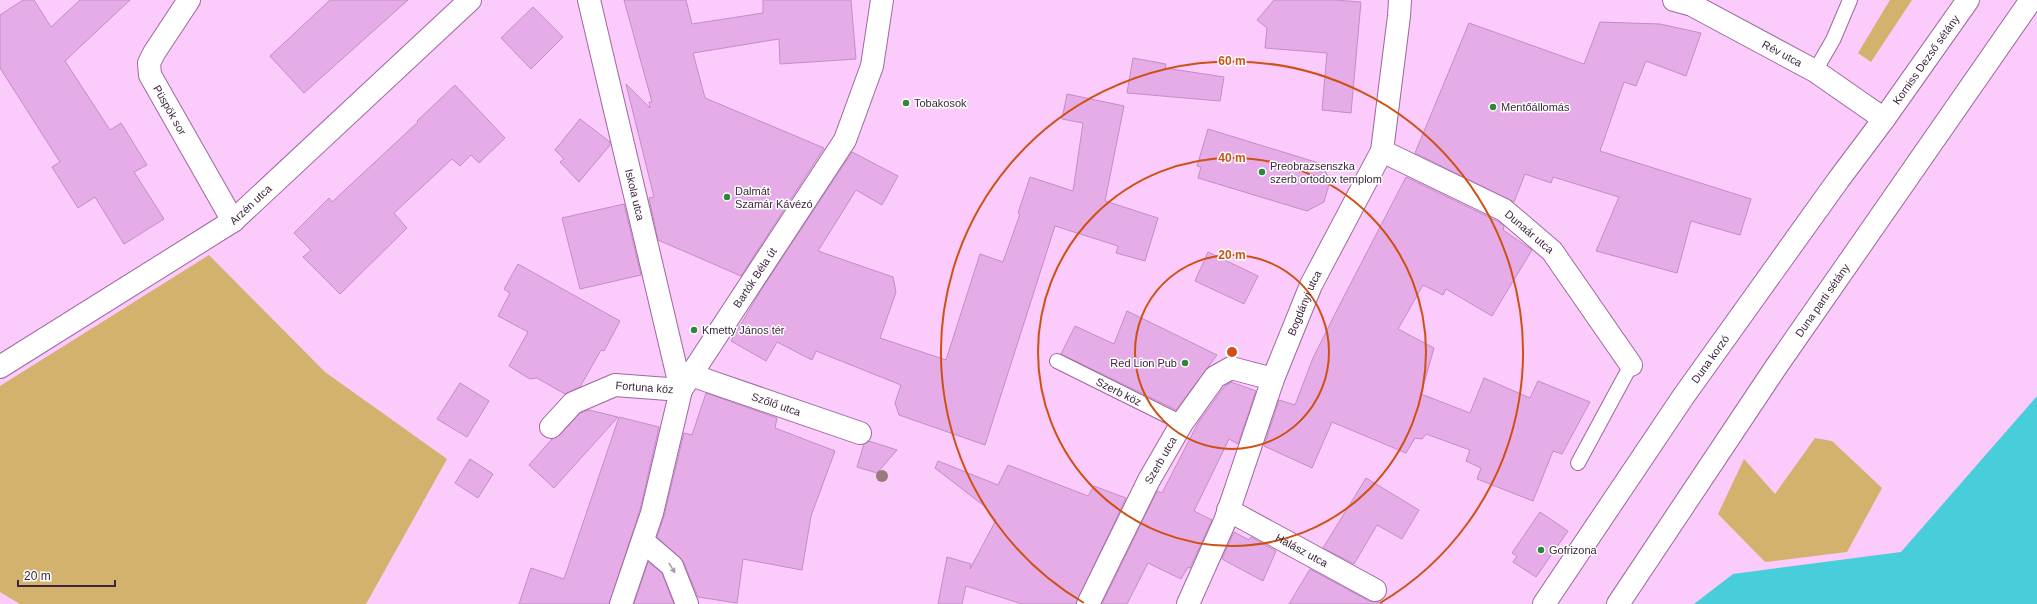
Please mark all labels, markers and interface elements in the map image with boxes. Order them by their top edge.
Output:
street label: Korniss Dezső sétány [1890,12,1962,107]
street label: Rév utca [1760,38,1805,69]
text: 60 m [1218,54,1246,68]
street label: Püspök sor [151,83,189,137]
place label: Tobakosok [914,97,967,109]
marker: Tobakosok [901,98,911,108]
place label: Mentőállomás [1501,101,1570,113]
marker: Mentőállomás [1488,102,1498,112]
text: 40 m [1218,151,1246,165]
place label: Preobrazsenszka szerb ortodox templom [1270,160,1382,185]
marker: Preobrazsenszka szerb ortodox templom [1257,167,1267,177]
street label: Iskola utca [623,168,647,223]
street label: Arzén utca [227,182,275,227]
place label: Dalmát Szamár Kávézó [735,185,813,210]
marker: Dalmát Szamár Kávézó [722,192,732,202]
street label: Dunaár utca [1503,208,1557,256]
street label: Bartók Béla út [731,245,779,310]
text: 20 m [1218,248,1246,262]
street label: Duna parti sétány [1793,261,1852,339]
street label: Bogdányi utca [1285,268,1324,337]
place label: Kmetty János tér [702,324,785,336]
marker: Kmetty János tér [689,325,699,335]
street label: Duna korzó [1689,333,1731,385]
centre of rings [1225,345,1239,359]
place label: Red Lion Pub [1110,357,1177,369]
marker: Red Lion Pub [1180,358,1190,368]
street label: Szerb köz [1094,375,1143,408]
street label: Fortuna köz [615,379,674,395]
street label: Szőlő utca [750,390,803,419]
street label: Szerb utca [1142,434,1179,486]
street label: Halász utca [1274,531,1331,570]
place label: Gofrizona [1549,544,1598,556]
marker: Gofrizona [1536,545,1546,555]
scale bar [18,562,115,588]
one-way arrow [668,563,675,574]
text: 20 m [24,569,51,583]

